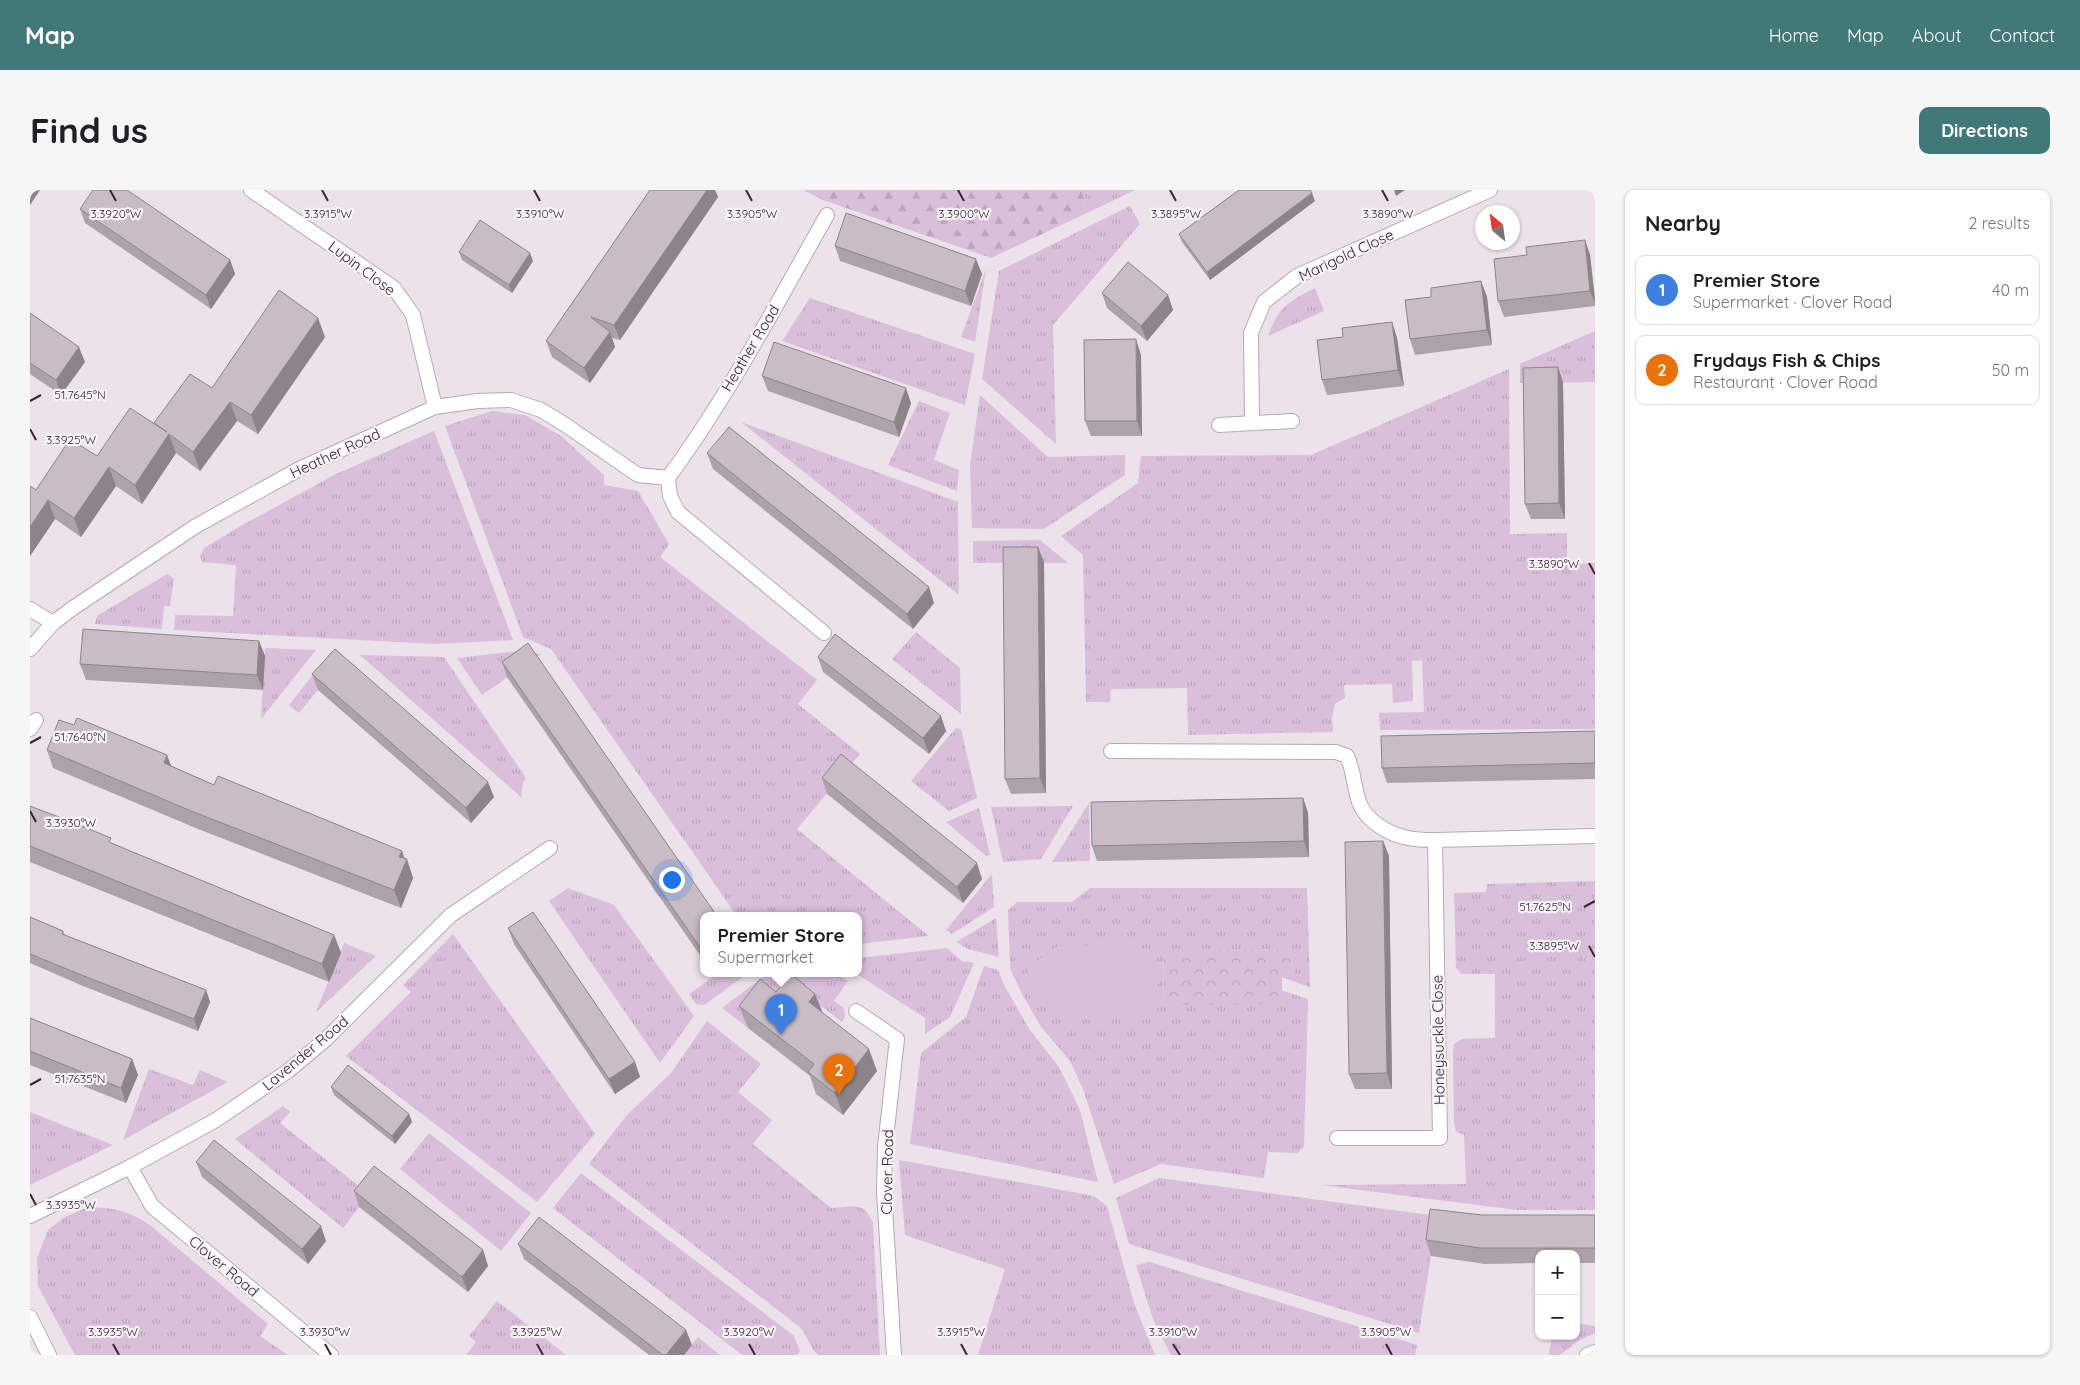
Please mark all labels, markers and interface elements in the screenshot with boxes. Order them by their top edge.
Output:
text: Map [25,20,75,50]
text: Home [1769,24,1819,47]
text: Map [1847,24,1884,47]
text: About [1912,24,1962,47]
text: Contact [1990,24,2055,47]
button: Directions [1919,107,2050,154]
text: Find us [30,108,148,152]
north arrow [1475,205,1520,250]
text: 3.3920°W [91,206,142,221]
text: 3.3915°W [304,206,352,221]
text: 3.3910°W [516,206,565,221]
text: 3.3905°W [727,206,778,221]
text: 3.3900°W [938,206,990,221]
text: 3.3895°W [1151,206,1201,221]
text: 3.3890°W [1363,206,1414,221]
text: Nearby [1645,210,1721,236]
text: 2 results [1968,213,2030,233]
street label: Marigold Close [1295,225,1397,285]
street label: Lupin Close [325,237,399,299]
text: Premier Store [1693,268,1820,292]
text: 1 [1659,280,1665,300]
text: 40 m [1992,280,2029,300]
text: Supermarket · Clover Road [1693,292,1892,312]
street label: Heather Road [717,301,783,395]
text: Frydays Fish & Chips [1693,348,1880,372]
text: 2 [1657,360,1667,380]
text: 50 m [1992,360,2029,380]
text: Restaurant · Clover Road [1693,372,1878,392]
text: 51.7645°N [54,387,106,402]
street label: Heather Road [287,424,383,482]
text: 3.3925°W [46,432,97,447]
text: 3.3890°W [1529,556,1580,571]
text: 51.7640°N [54,729,106,744]
text: 3.3930°W [46,815,97,830]
your location [659,867,685,893]
text: 51.7625°N [1519,899,1571,914]
popup [700,912,862,977]
text: Premier Store [717,923,845,947]
text: 3.3895°W [1529,938,1579,953]
text: Supermarket [717,947,814,967]
street label: Honeysuckle Close [1427,975,1449,1105]
pin: 1 [765,994,797,1035]
street label: Lavender Road [258,1011,352,1095]
pin: 2 [823,1054,855,1095]
text: 51.7635°N [55,1071,105,1086]
street label: Clover Road [877,1129,897,1215]
text: 3.3935°W [46,1197,96,1212]
street label: Clover Road [185,1231,263,1301]
map controls [1535,1250,1580,1340]
button: + [1535,1250,1580,1295]
button: − [1535,1295,1580,1340]
text: 3.3935°W [88,1324,138,1339]
text: 3.3930°W [300,1324,351,1339]
text: 3.3925°W [512,1324,563,1339]
text: 3.3920°W [724,1324,775,1339]
text: 3.3915°W [937,1324,985,1339]
text: 3.3910°W [1149,1324,1198,1339]
text: 3.3905°W [1361,1324,1412,1339]

